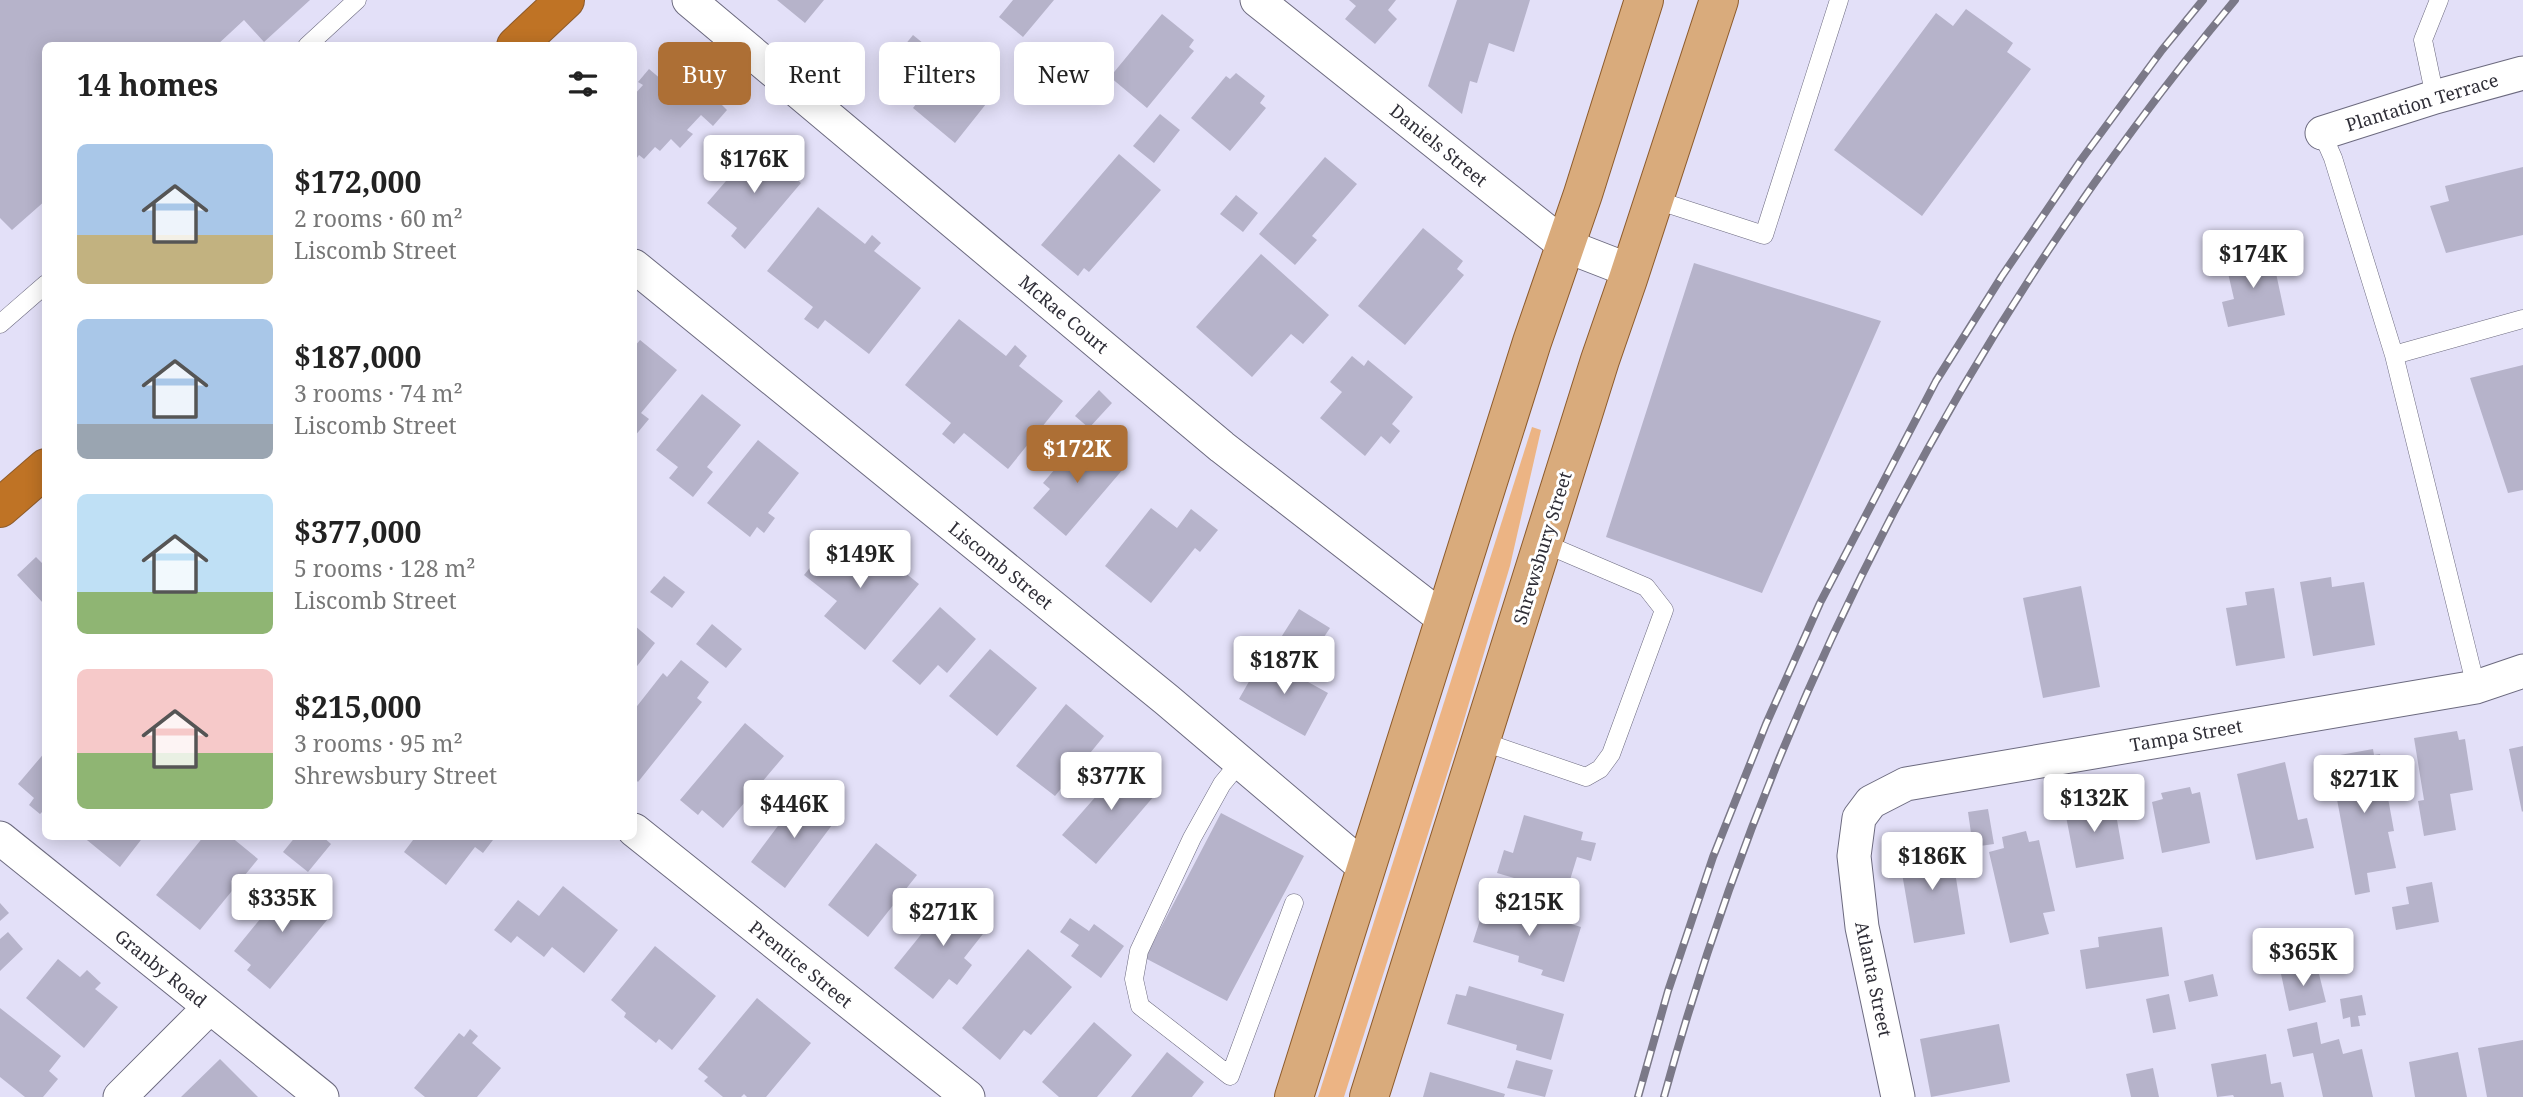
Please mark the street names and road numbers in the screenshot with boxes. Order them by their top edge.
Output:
street label: Plantation Terrace [2343,67,2501,137]
street label: Daniels Street [1385,98,1493,192]
street label: McRae Court [1014,270,1114,358]
street label: Shrewsbury Street [1507,468,1577,628]
street label: Liscomb Street [944,516,1058,614]
street label: Tampa Street [2128,713,2244,757]
street label: Prentice Street [744,915,858,1013]
street label: Atlanta Street [1850,919,1898,1039]
street label: Granby Road [110,924,212,1012]

